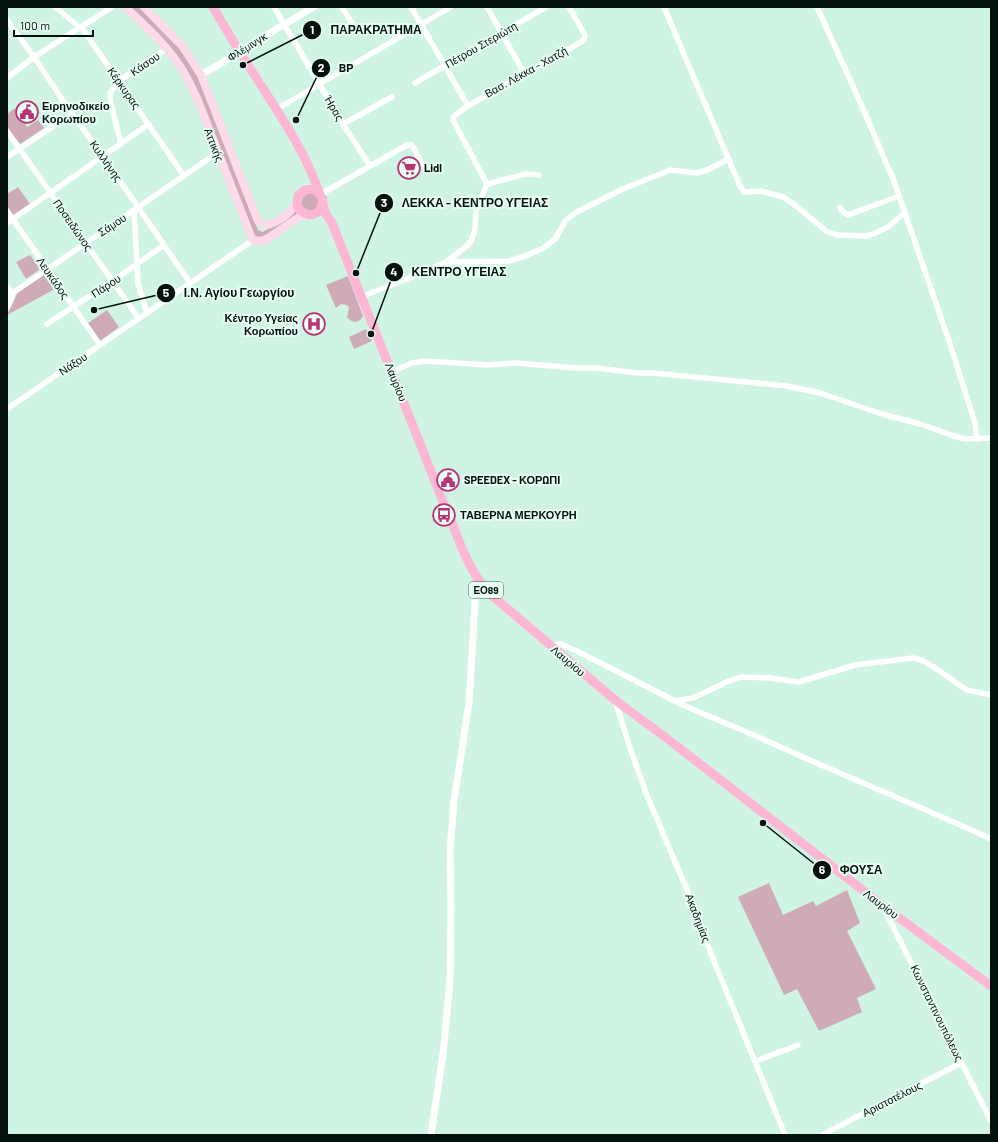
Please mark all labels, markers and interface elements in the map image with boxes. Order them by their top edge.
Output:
scale bar [14,12,93,38]
text: 100 m [20,18,50,32]
callout: ΠΑΡΑΚΡΑΤΗΜΑ [302,18,429,42]
street label: Πέτρου Στεριώτη [442,19,519,70]
text: 1 [310,22,314,36]
text: ΠΑΡΑΚΡΑΤΗΜΑ [330,22,422,36]
street label: Φλέμινγκ [225,29,269,64]
street label: Βασ. Λέκκα - Χατζή [482,43,569,100]
street label: Κάσου [128,49,162,78]
callout: BP [311,56,361,80]
text: 2 [318,60,325,74]
text: BP [339,60,353,74]
street label: Κέρκυρας [105,64,143,111]
street label: Ήρας [322,92,347,123]
public building icon: Ειρηνοδικείο Κορωπίου [14,99,40,125]
place label: Ειρηνοδικείο Κορωπίου [42,99,110,125]
street label: Αττικής [202,126,227,164]
street label: Κυλλήνης [87,138,125,184]
supermarket icon: Lidl [396,155,422,181]
place label: Lidl [424,161,442,174]
callout: ΛΕΚΚΑ - ΚΕΝΤΡΟ ΥΓΕΙΑΣ [374,191,557,215]
text: 3 [381,195,387,209]
text: ΛΕΚΚΑ - ΚΕΝΤΡΟ ΥΓΕΙΑΣ [402,195,548,209]
street label: Ποσειδώνος [51,196,96,253]
street label: Σάμου [95,210,128,239]
street label: Λευκάδος [34,255,72,301]
callout: ΚΕΝΤΡΟ ΥΓΕΙΑΣ [384,260,515,284]
text: 4 [390,264,398,278]
text: ΚΕΝΤΡΟ ΥΓΕΙΑΣ [412,264,506,278]
street label: Πάρου [88,271,123,300]
callout: Ι.Ν. Αγίου Γεωργίου [156,281,302,305]
text: 5 [163,285,170,299]
text: Ι.Ν. Αγίου Γεωργίου [184,285,294,300]
place label: Κέντρο Υγείας Κορωπίου [225,311,298,337]
hospital icon: Κέντρο Υγείας Κορωπίου [301,311,327,337]
street label: Νάξου [56,350,89,378]
street label: Λαυρίου [383,361,410,403]
public building icon: SPEEDEX - ΚΟΡΩΠΙ [435,467,461,493]
place label: SPEEDEX - ΚΟΡΩΠΙ [464,473,560,486]
bus stop icon: ΤΑΒΕΡΝΑ ΜΕΡΚΟΥΡΗ [431,502,457,528]
place label: ΤΑΒΕΡΝΑ ΜΕΡΚΟΥΡΗ [460,508,577,521]
road number: ΕΟ89 [469,582,503,598]
street label: Λαυρίου [549,643,588,679]
callout: ΦΟΥΣΑ [812,858,891,882]
text: 6 [819,862,826,876]
text: ΦΟΥΣΑ [840,862,883,876]
street label: Λαυρίου [861,886,901,921]
street label: Ακαδημίας [683,891,714,944]
street label: Κωνσταντινουπόλεως [908,962,966,1063]
street label: Αριστοτέλους [860,1078,924,1119]

